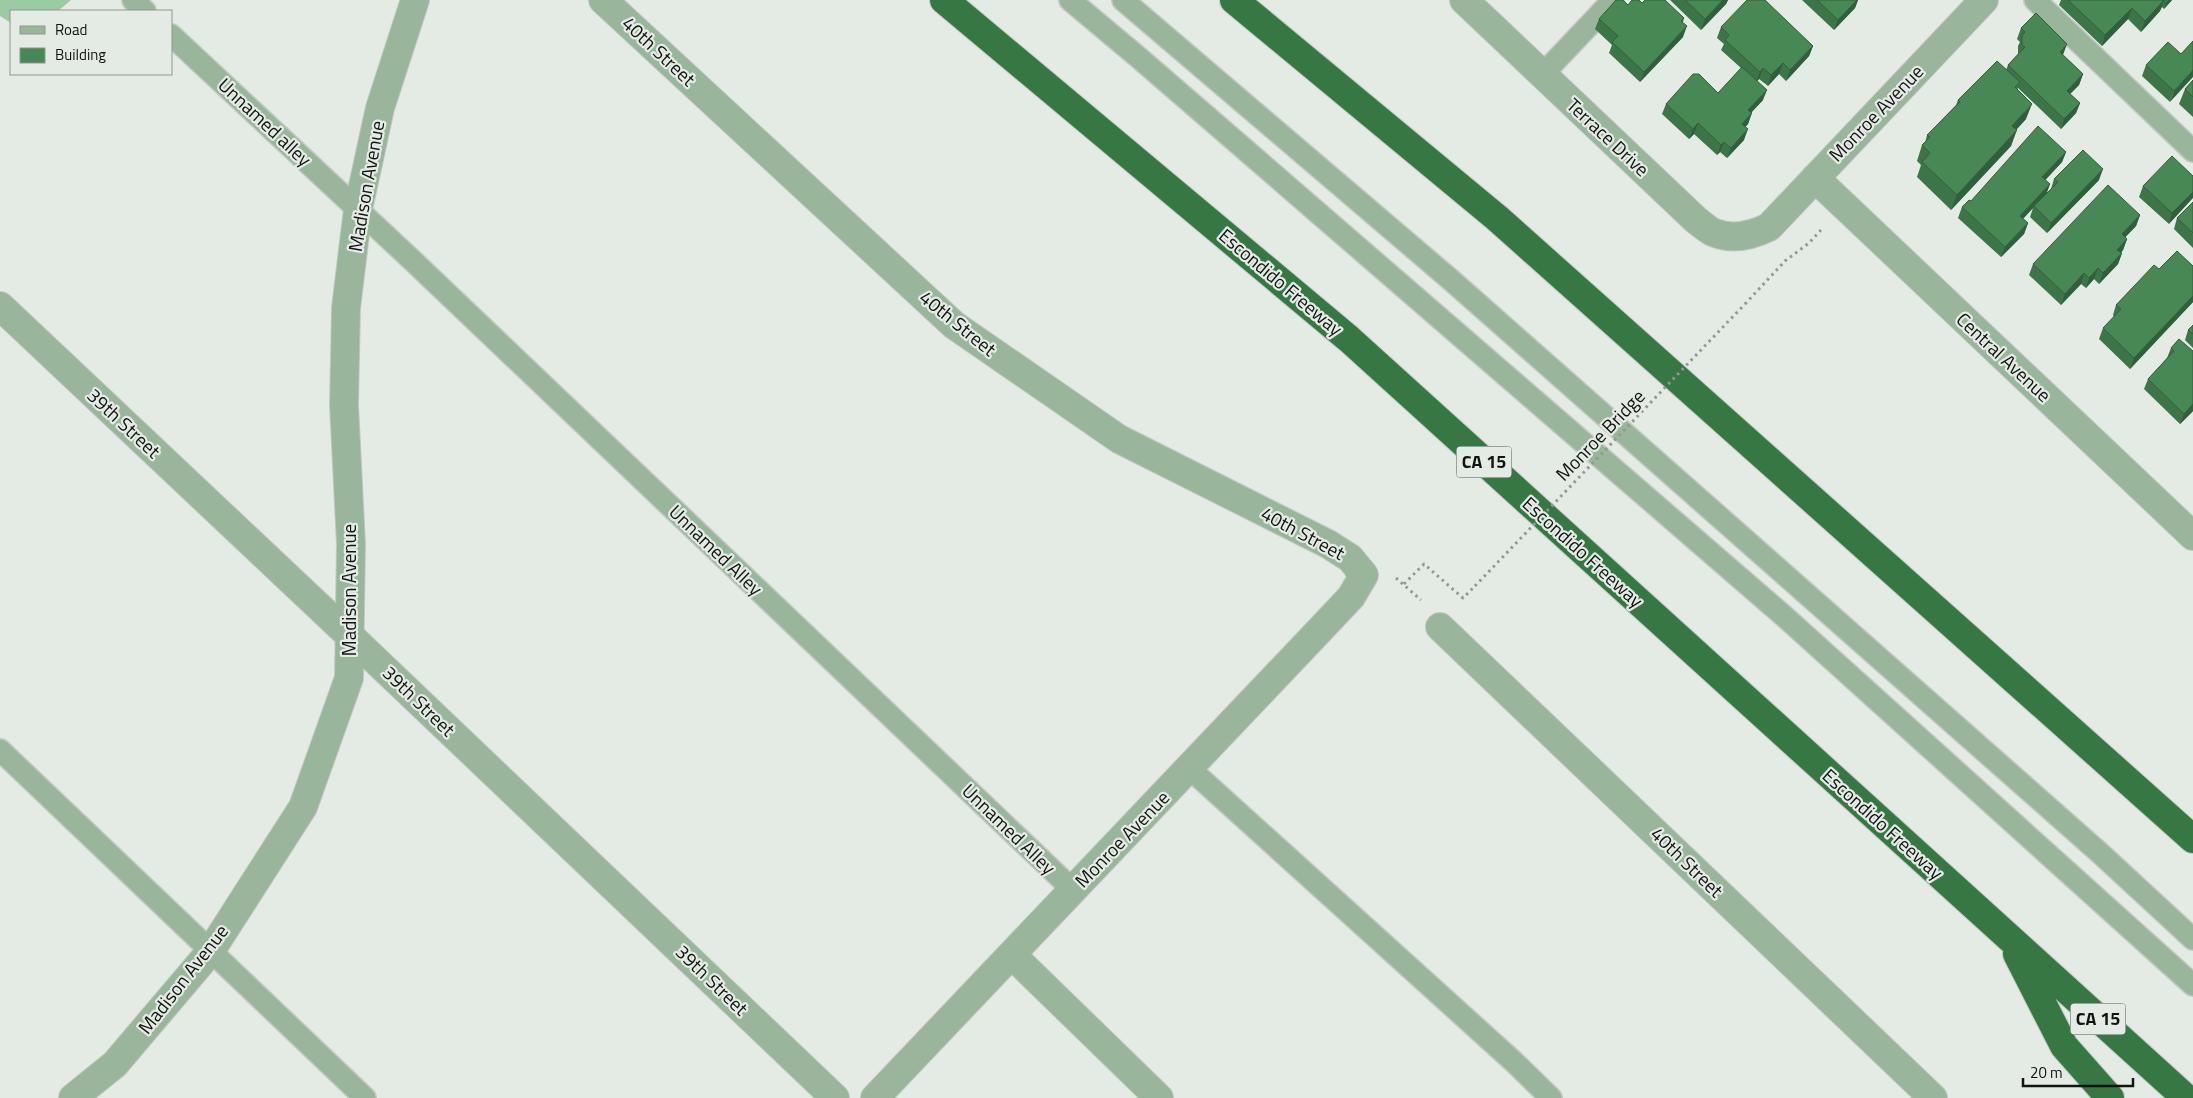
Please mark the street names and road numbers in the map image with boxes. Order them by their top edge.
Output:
street label: 40th Street [616,9,703,93]
street label: Monroe Avenue [1822,57,1930,168]
street label: Unnamed alley [212,71,319,173]
street label: Terrace Drive [1560,91,1656,183]
street label: Madison Avenue [340,118,391,254]
street label: Escondido Freeway [1213,221,1350,342]
street label: 40th Street [914,283,1003,363]
street label: Central Avenue [1950,305,2058,408]
street label: 39th Street [81,381,168,465]
street label: Monroe Bridge [1548,382,1651,487]
road number: CA 15 [1456,447,1512,478]
street label: Escondido Freeway [1516,489,1650,614]
street label: Unnamed Alley [663,497,770,602]
street label: 40th Street [1256,498,1351,567]
street label: Madison Avenue [334,524,363,656]
street label: 39th Street [376,658,462,743]
street label: Escondido Freeway [1816,761,1950,886]
street label: Unnamed Alley [956,776,1063,881]
street label: Monroe Avenue [1068,783,1176,894]
street label: 40th Street [1644,819,1730,904]
street label: Madison Avenue [130,918,235,1040]
street label: 39th Street [669,937,755,1022]
road number: CA 15 [2070,1004,2126,1034]

